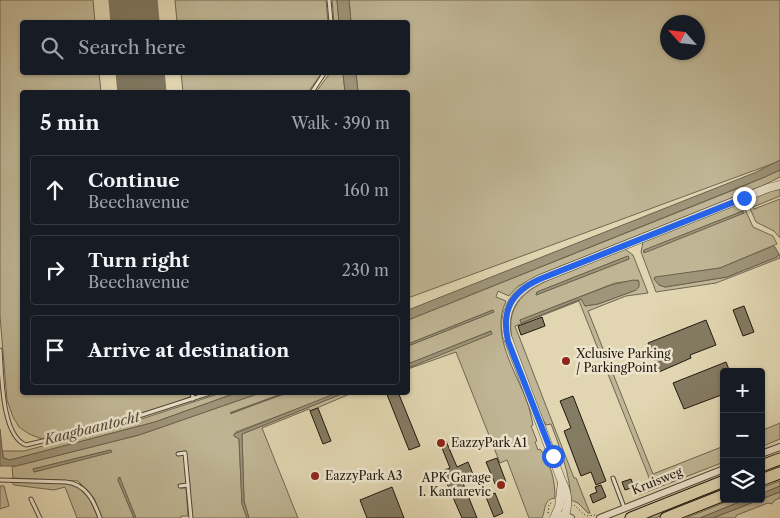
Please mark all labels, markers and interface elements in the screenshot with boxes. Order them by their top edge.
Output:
north arrow [660,15,705,60]
search box [20,20,410,75]
icon: search [38,34,66,62]
text: Search here [78,36,186,59]
text: 5 min [40,110,100,135]
text: Walk · 390 m [291,113,390,133]
text: Continue [88,169,180,192]
icon: ahead [41,176,69,204]
text: 160 m [344,180,389,200]
route end [733,187,756,210]
text: Beechavenue [88,192,190,212]
text: Turn right [88,249,189,272]
icon: right [41,256,69,284]
text: 230 m [342,260,389,280]
text: Beechavenue [88,272,190,292]
icon: arrive [41,336,69,364]
text: Arrive at destination [88,339,289,362]
place label: Xclusive Parking / ParkingPoint [575,346,671,375]
marker: Xclusive Parking / ParkingPoint [560,355,572,367]
map controls [720,368,765,503]
button: + [720,368,765,413]
water label: Kaagbaantocht [41,407,143,449]
button: − [720,413,765,458]
place label: EazzyPark A1 [451,435,527,450]
marker: EazzyPark A1 [435,437,447,449]
route start [542,445,565,468]
button: layers [720,458,765,503]
street label: Kruisweg [629,463,685,497]
place label: EazzyPark A3 [325,468,402,483]
marker: EazzyPark A3 [309,470,321,482]
place label: APK Garage I. Kantarevic [419,470,491,499]
marker: APK Garage I. Kantarevic [495,479,507,491]

